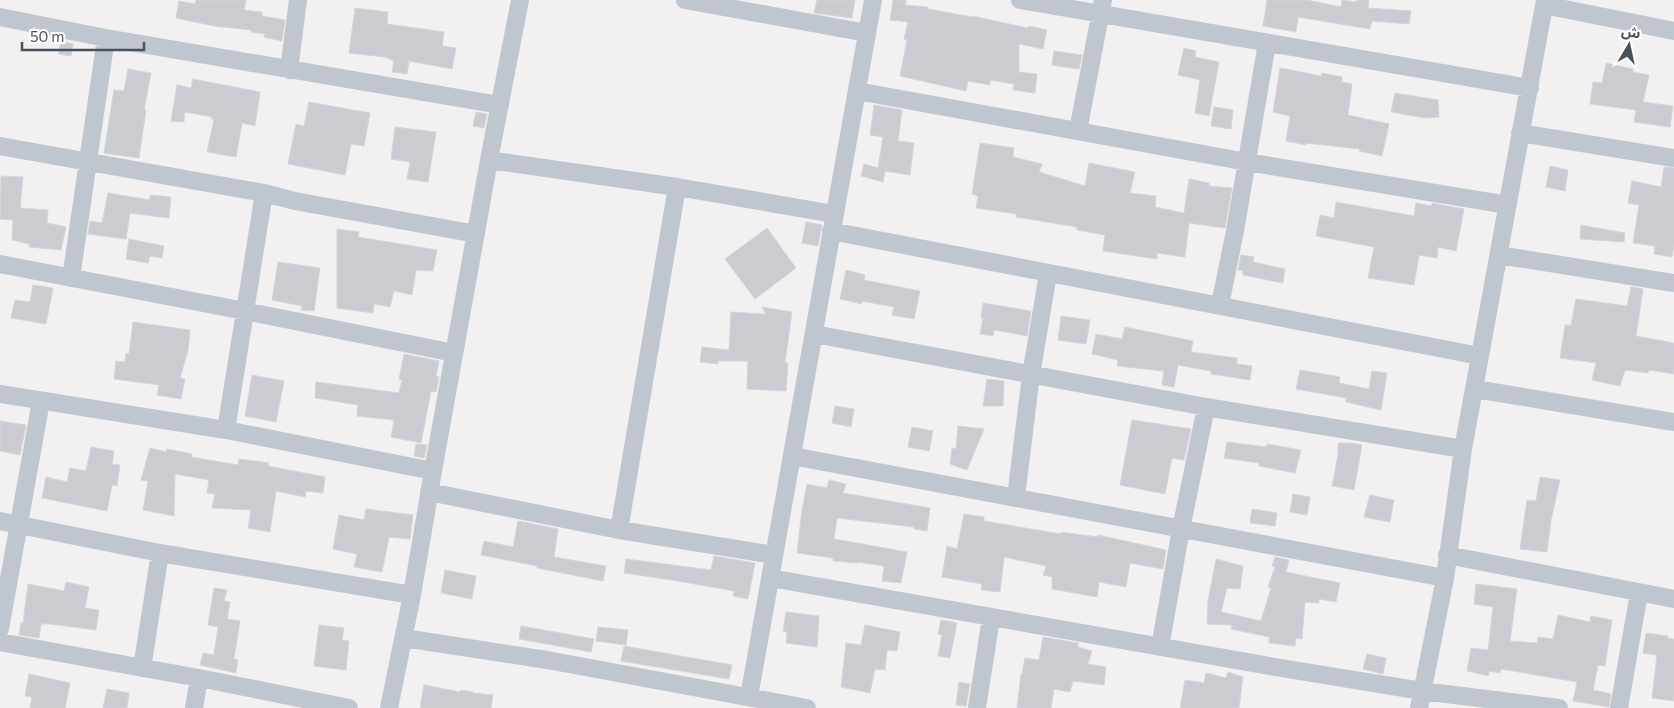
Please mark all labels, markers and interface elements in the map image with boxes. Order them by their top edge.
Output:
scale bar [22,20,145,52]
north arrow [1604,20,1654,70]
text: ش [1620,22,1642,42]
text: 50 m [30,27,64,45]

